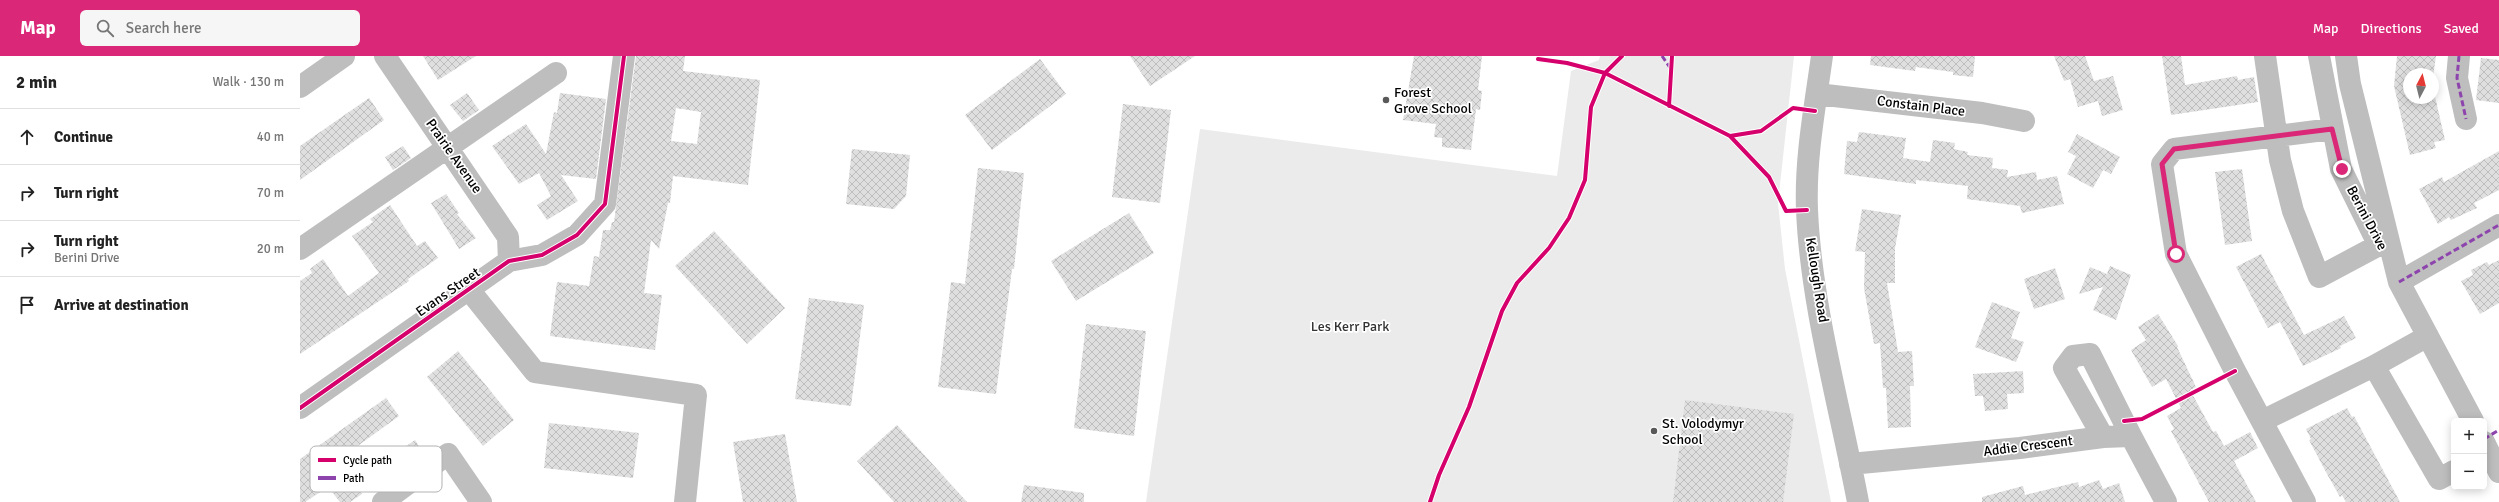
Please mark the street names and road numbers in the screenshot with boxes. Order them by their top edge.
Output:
street label: Constain Place [1876,92,1966,120]
street label: Prairie Avenue [422,116,486,196]
street label: Berini Drive [2343,183,2391,253]
street label: Kellough Road [1802,236,1832,324]
street label: Evans Street [413,264,483,320]
street label: Addie Crescent [1982,432,2074,460]

